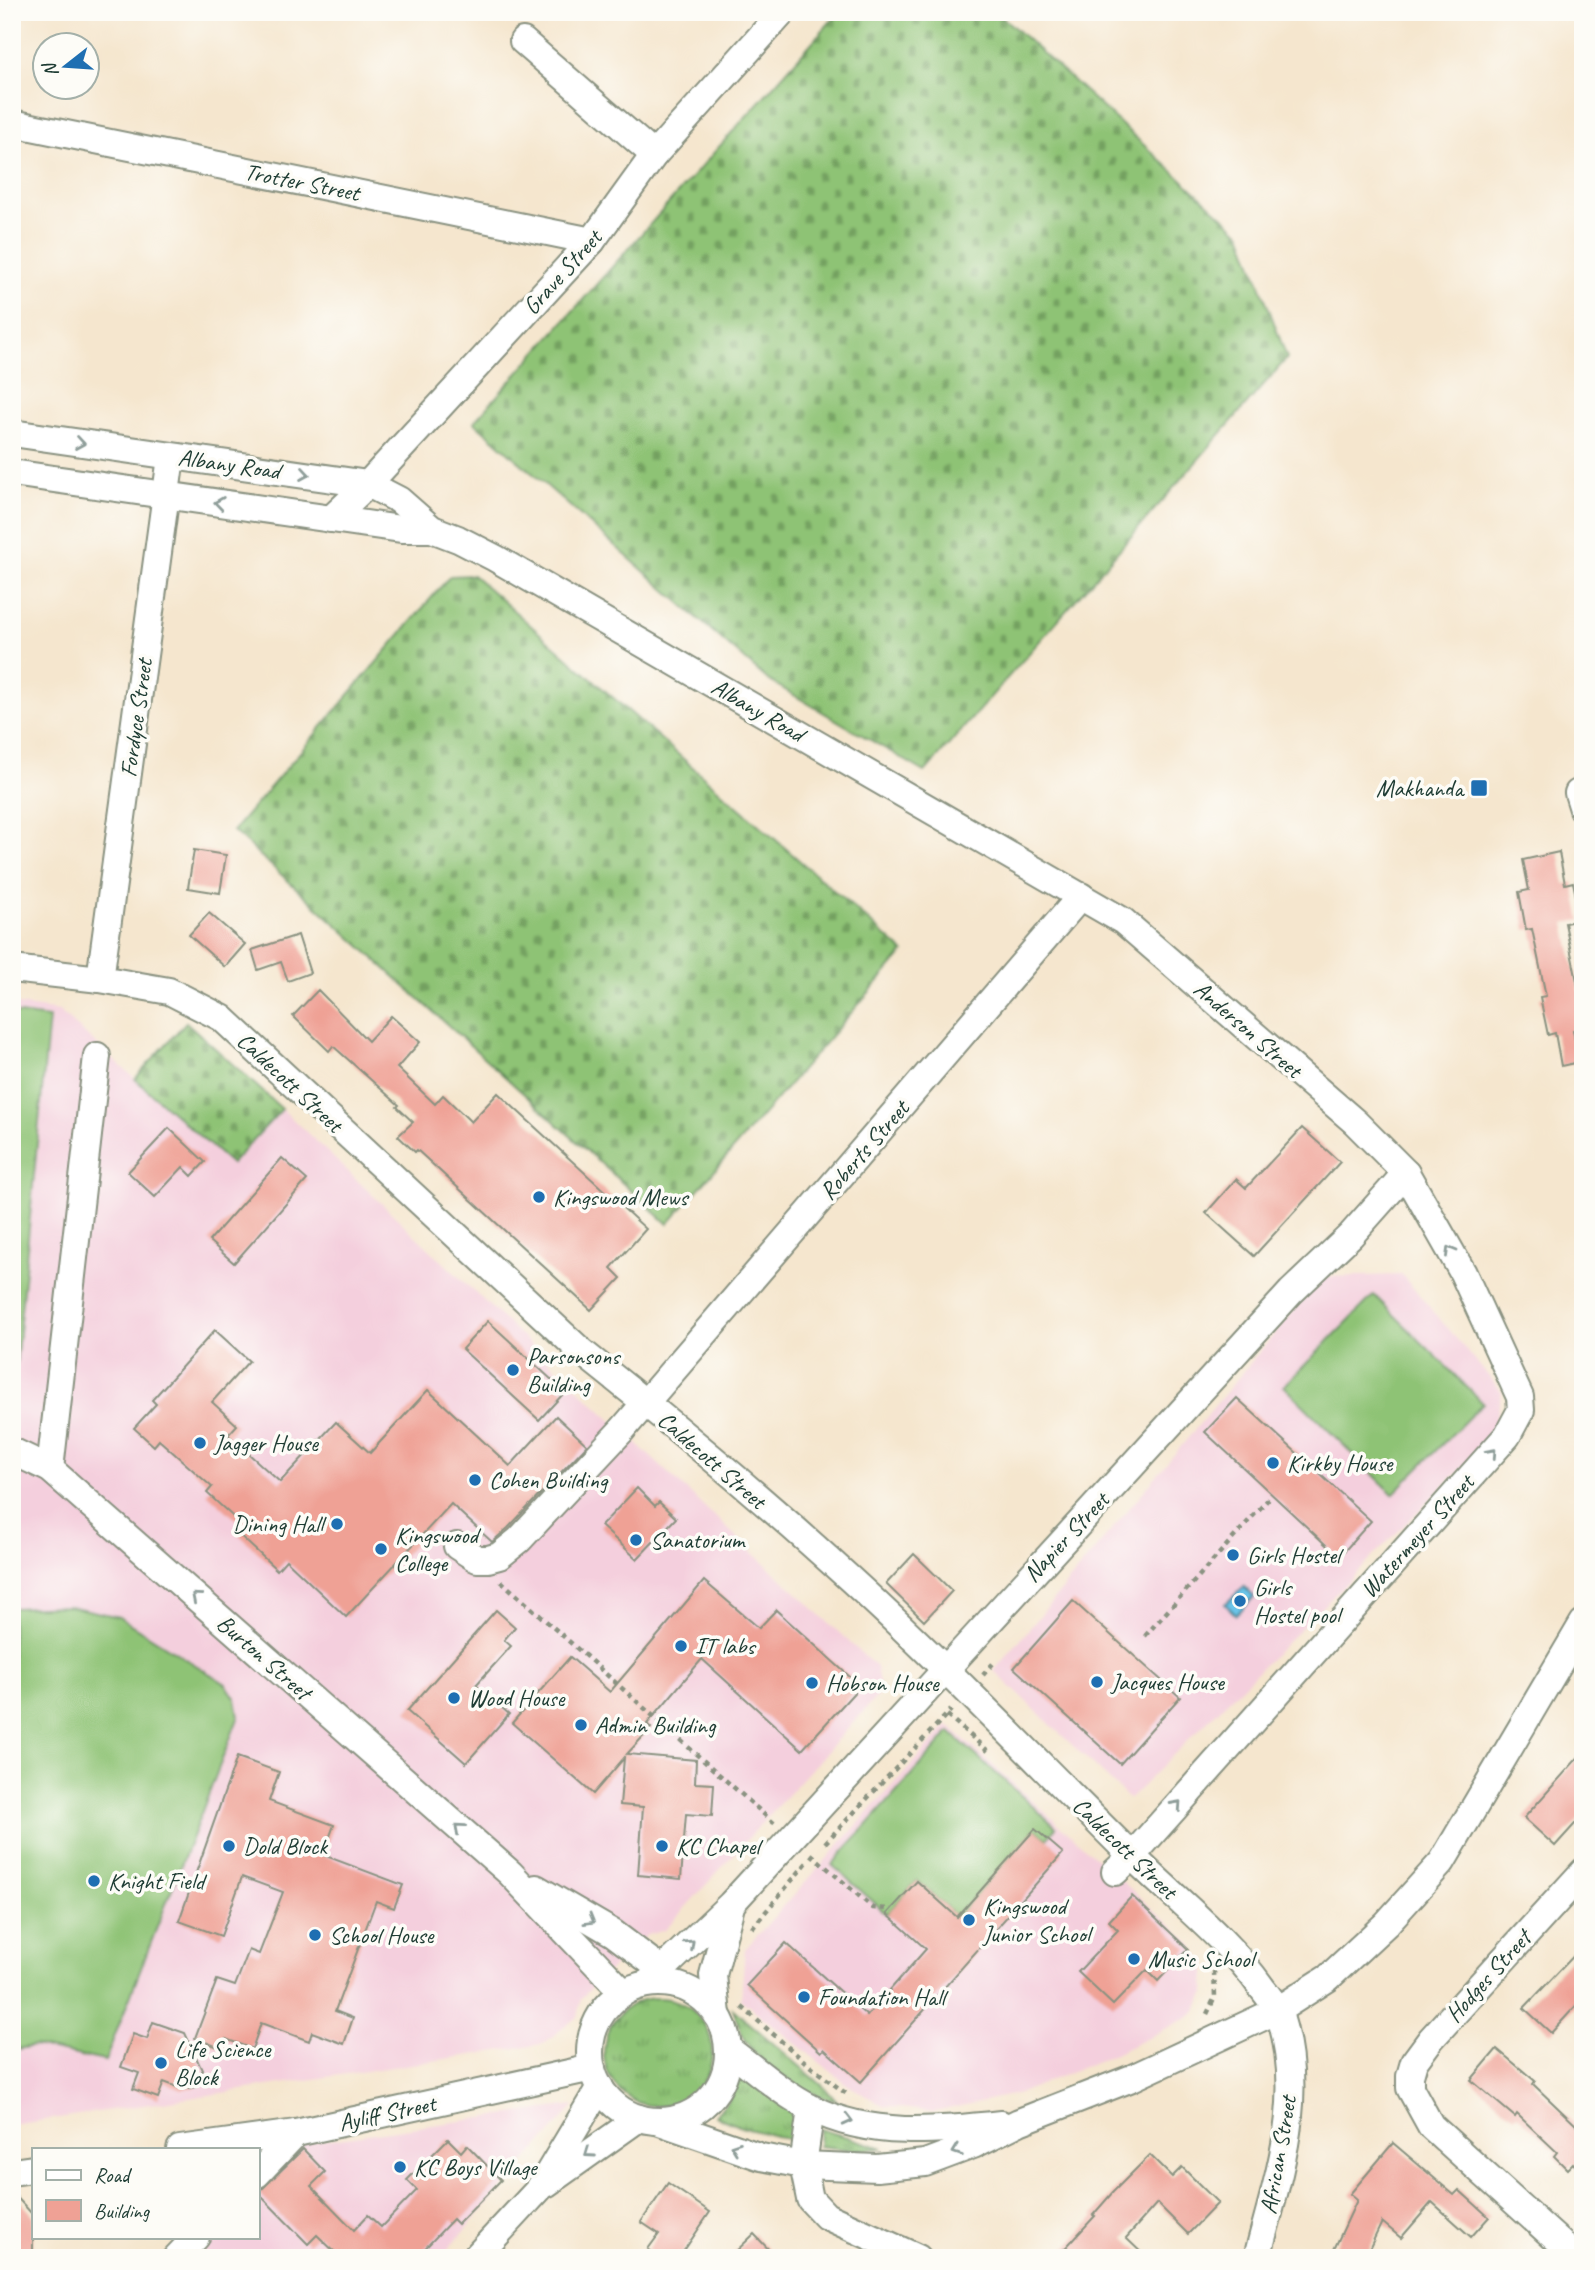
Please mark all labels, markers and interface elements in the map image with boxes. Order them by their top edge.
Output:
north arrow [32,32,102,102]
text: N [37,58,64,80]
street label: Trotter Street [242,156,364,208]
street label: Grave Street [516,222,609,321]
one-way arrow [74,435,86,450]
street label: Albany Road [176,442,285,486]
one-way arrow [299,467,311,482]
one-way arrow [213,496,225,511]
street label: Fordyce Street [113,655,159,779]
street label: Albany Road [706,671,813,750]
place label: Makhanda [1376,773,1465,803]
marker: Makhanda [1469,778,1489,798]
street label: Anderson Street [1188,974,1310,1085]
street label: Caldecott Street [231,1025,351,1140]
street label: Roberts Street [813,1093,917,1206]
place label: Kingswood Mews [553,1182,690,1212]
marker: Kingswood Mews [531,1189,547,1205]
one-way arrow [1445,1245,1458,1258]
place label: Parsonsons Building [527,1341,621,1399]
marker: Parsonsons Building [505,1362,521,1378]
street label: Caldecott Street [652,1405,774,1517]
place label: Jagger House [213,1428,320,1458]
marker: Jagger House [192,1435,208,1451]
place label: Kirkby House [1287,1448,1395,1478]
one-way arrow [1484,1448,1496,1461]
marker: Kirkby House [1265,1455,1281,1471]
place label: Cohen Building [489,1465,609,1495]
street label: Watermeyer Street [1354,1467,1482,1604]
marker: Cohen Building [467,1472,483,1488]
street label: Napier Street [1017,1484,1117,1588]
place label: Dining Hall [232,1509,327,1539]
marker: Dining Hall [329,1516,345,1532]
place label: Kingswood College [395,1520,482,1578]
place label: Sanatorium [650,1525,747,1555]
marker: Sanatorium [628,1532,644,1548]
place label: Girls Hostel [1247,1540,1344,1570]
marker: Kingswood College [373,1541,389,1557]
marker: Girls Hostel [1225,1547,1241,1563]
place label: Girls Hostel pool [1254,1572,1344,1630]
one-way arrow [191,1593,204,1605]
marker: Girls Hostel pool [1232,1593,1248,1609]
street label: Burton Street [211,1608,320,1708]
place label: IT labs [695,1631,756,1661]
marker: IT labs [673,1638,689,1654]
place label: Jacques House [1110,1667,1226,1697]
place label: Hobson House [826,1668,941,1698]
marker: Jacques House [1089,1674,1105,1690]
marker: Hobson House [804,1675,820,1691]
place label: Wood House [468,1683,567,1713]
marker: Wood House [446,1690,462,1706]
place label: Admin Building [595,1710,717,1740]
marker: Admin Building [573,1717,589,1733]
street label: Caldecott Street [1066,1791,1185,1907]
one-way arrow [1169,1800,1181,1813]
one-way arrow [454,1824,467,1836]
place label: Dold Block [243,1831,329,1861]
place label: KC Chapel [676,1831,763,1861]
marker: Dold Block [221,1838,237,1854]
marker: KC Chapel [654,1838,670,1854]
place label: Knight Field [108,1866,208,1896]
marker: Knight Field [86,1873,102,1889]
place label: Kingswood Junior School [982,1891,1094,1949]
one-way arrow [583,1912,596,1925]
marker: Kingswood Junior School [961,1912,977,1928]
place label: School House [329,1920,435,1950]
street label: Hodges Street [1439,1921,1539,2028]
marker: School House [307,1927,323,1943]
one-way arrow [681,1939,694,1952]
place label: Music School [1148,1944,1258,1974]
marker: Music School [1126,1951,1142,1967]
place label: Foundation Hall [818,1982,949,2012]
marker: Foundation Hall [796,1989,812,2005]
place label: Life Science Block [175,2034,272,2092]
marker: Life Science Block [153,2055,169,2071]
street label: Ayliff Street [336,2088,440,2138]
street label: African Street [1253,2092,1303,2216]
one-way arrow [842,2112,854,2126]
one-way arrow [729,2141,741,2155]
one-way arrow [951,2143,963,2157]
one-way arrow [584,2145,597,2157]
legend [32,2148,259,2238]
place label: KC Boys Village [414,2152,539,2182]
marker: KC Boys Village [392,2159,408,2175]
text: Road [94,2162,133,2188]
text: Building [94,2198,151,2224]

